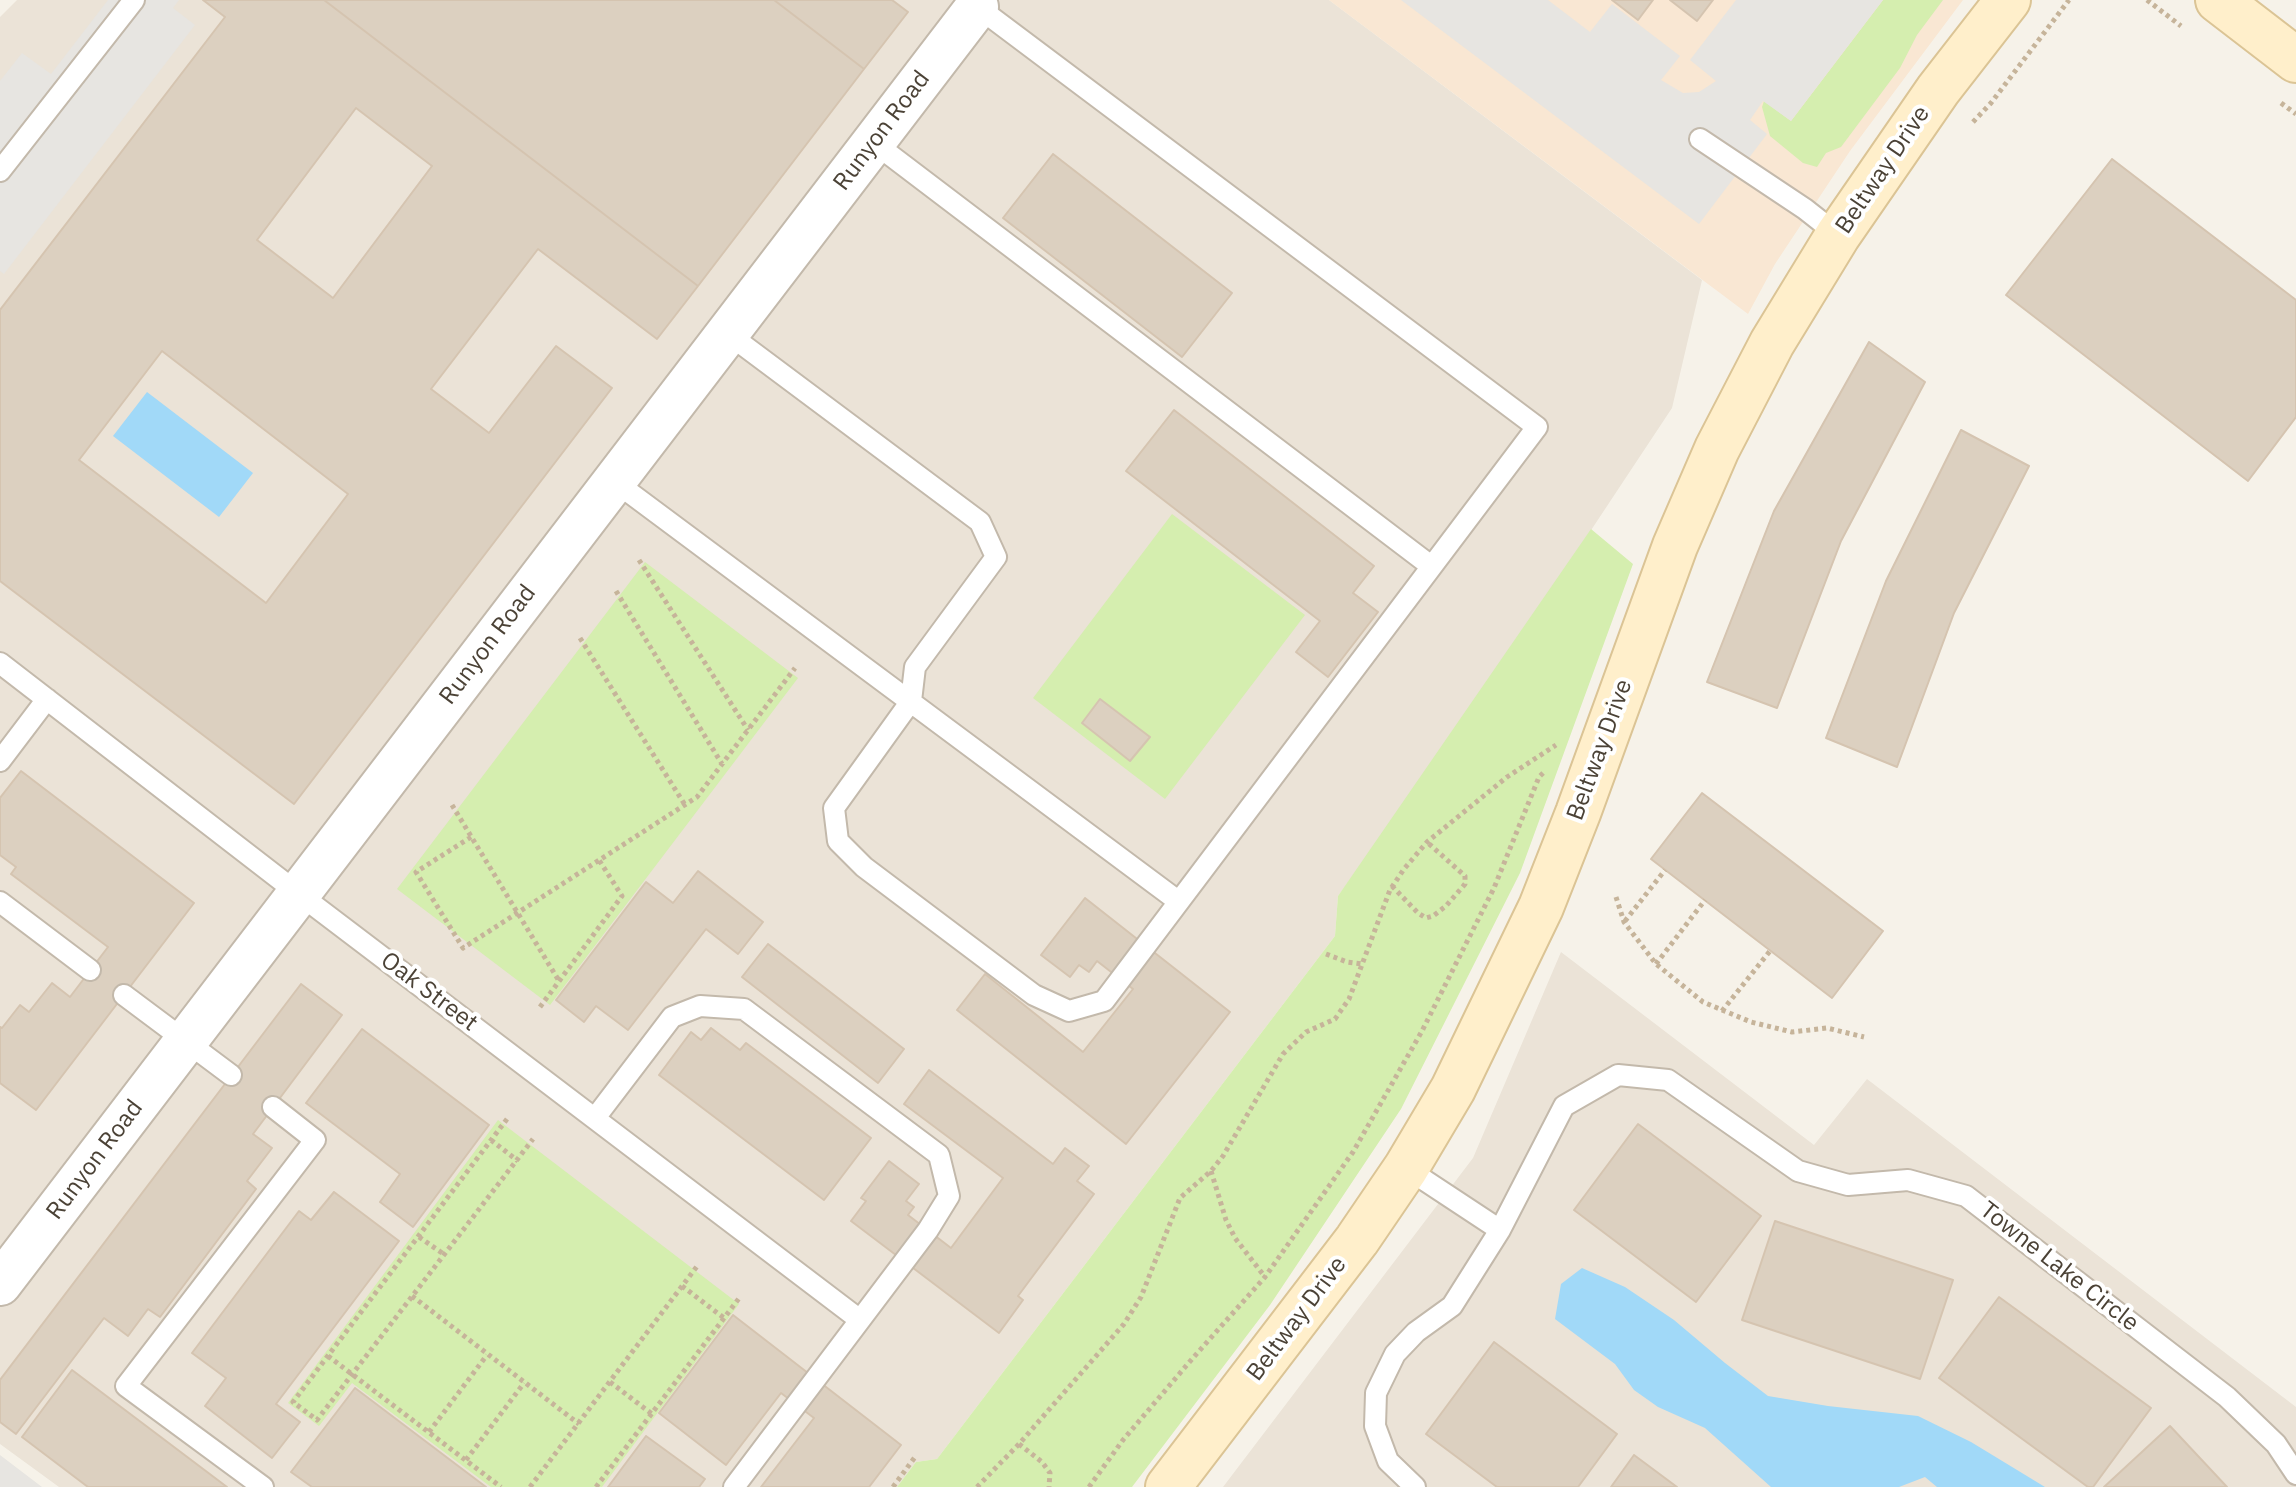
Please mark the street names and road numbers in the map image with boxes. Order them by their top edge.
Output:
street label: Runyon Road [828,66,936,196]
street label: Beltway Drive [1830,101,1936,239]
street label: Runyon Road [434,580,542,710]
street label: Beltway Drive [1561,676,1639,824]
street label: Oak Street [375,946,483,1038]
street label: Runyon Road [41,1095,149,1225]
street label: Towne Lake Circle [1974,1196,2144,1338]
street label: Beltway Drive [1241,1251,1353,1387]

